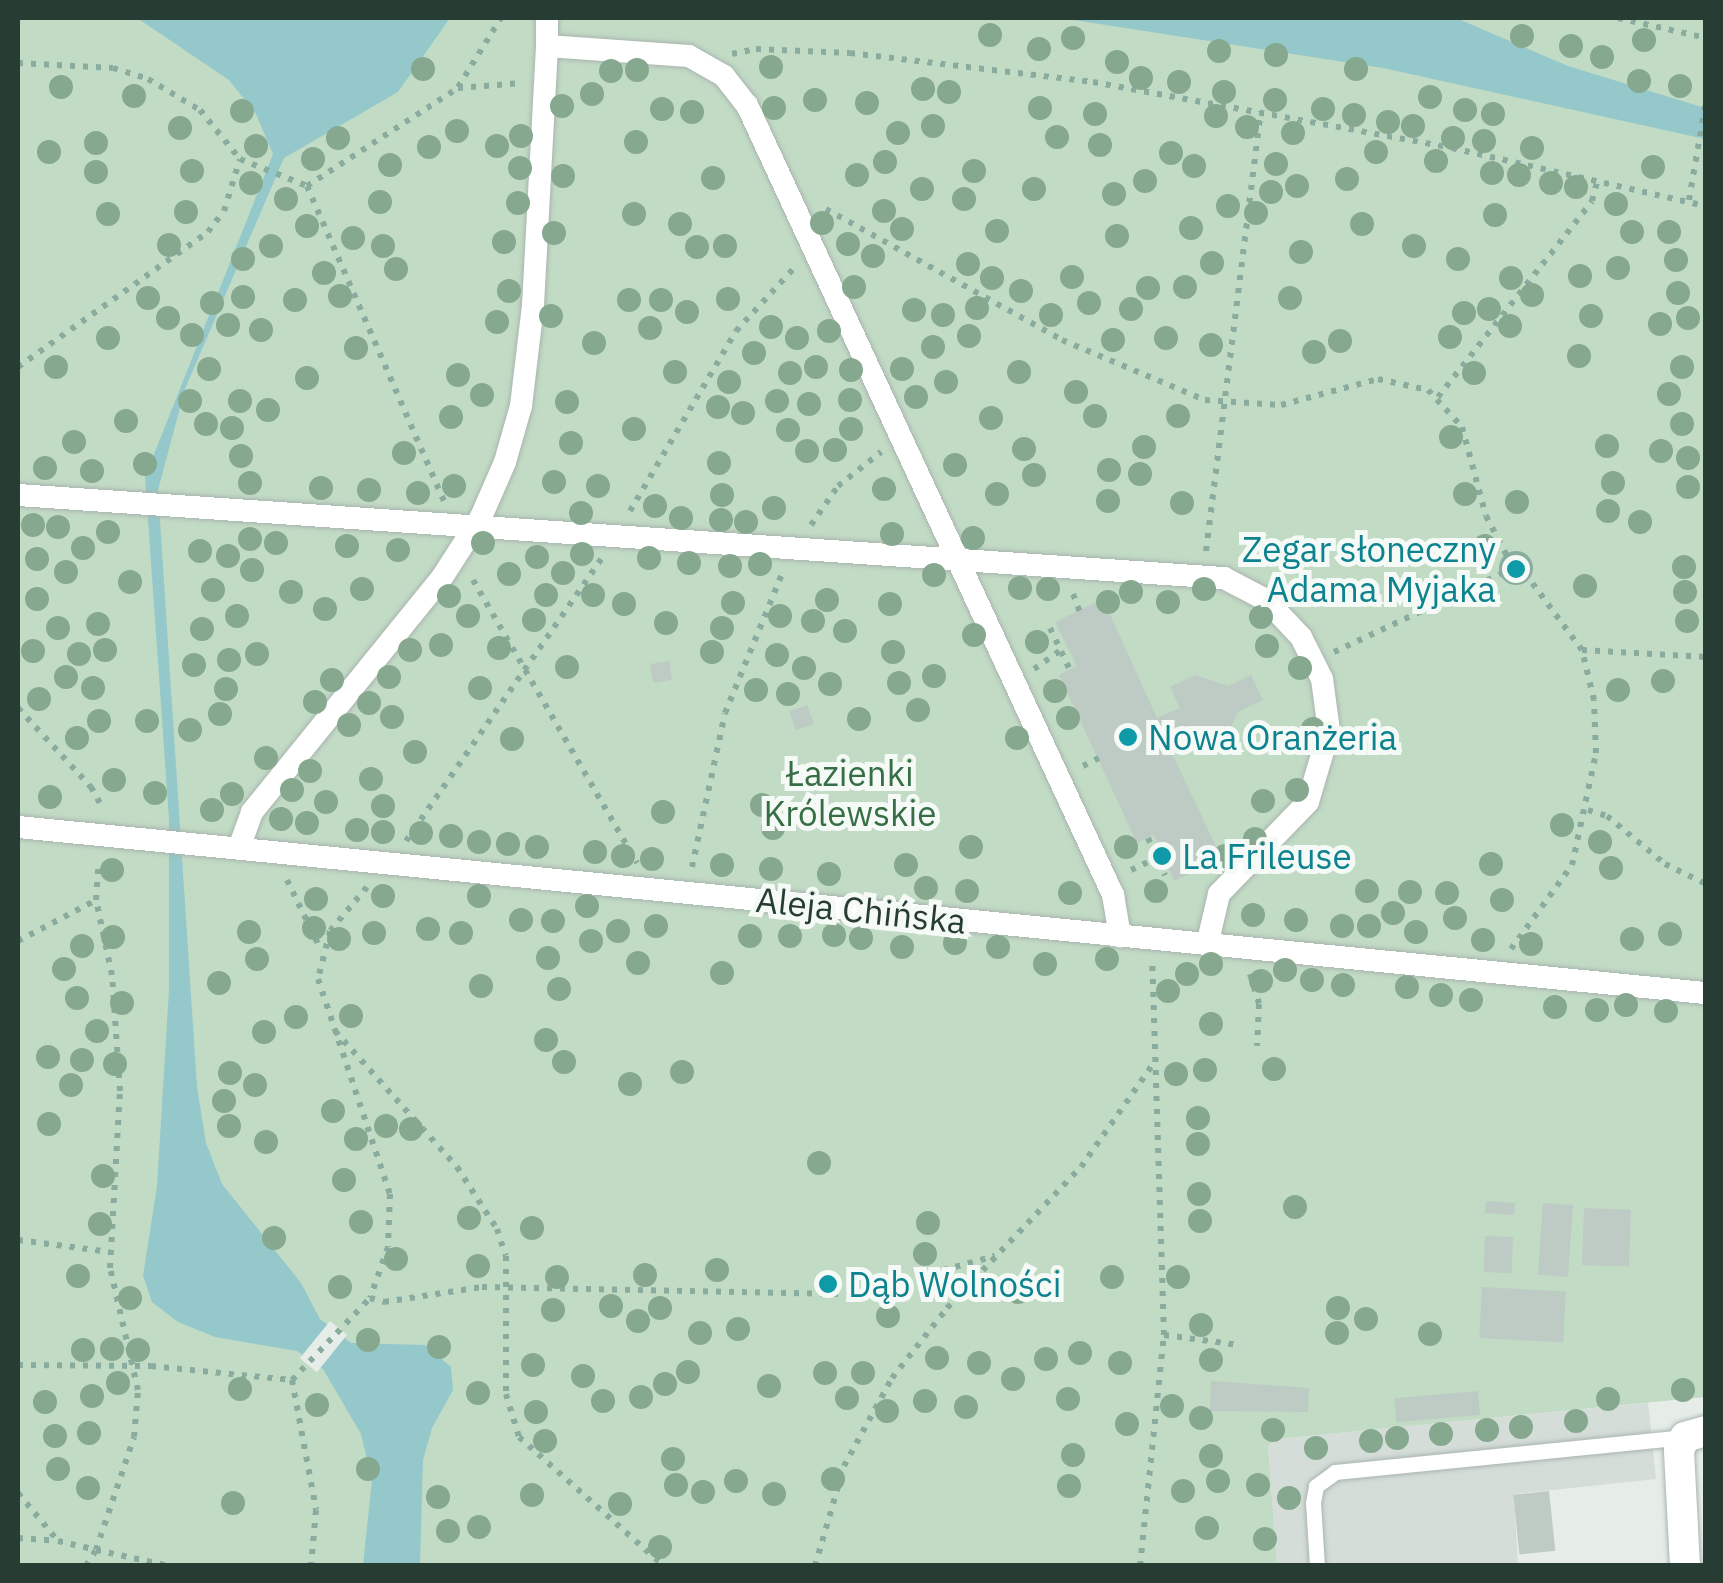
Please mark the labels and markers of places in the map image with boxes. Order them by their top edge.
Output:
place label: Zegar słoneczny Adama Myjaka [1242,528,1496,610]
marker: Zegar słoneczny Adama Myjaka [1505,558,1527,580]
place label: Nowa Oranżeria [1148,716,1397,758]
marker: Nowa Oranżeria [1117,726,1139,748]
place label: La Frileuse [1182,835,1352,877]
marker: La Frileuse [1151,845,1173,867]
place label: Dąb Wolności [848,1263,1061,1305]
marker: Dąb Wolności [817,1273,839,1295]

